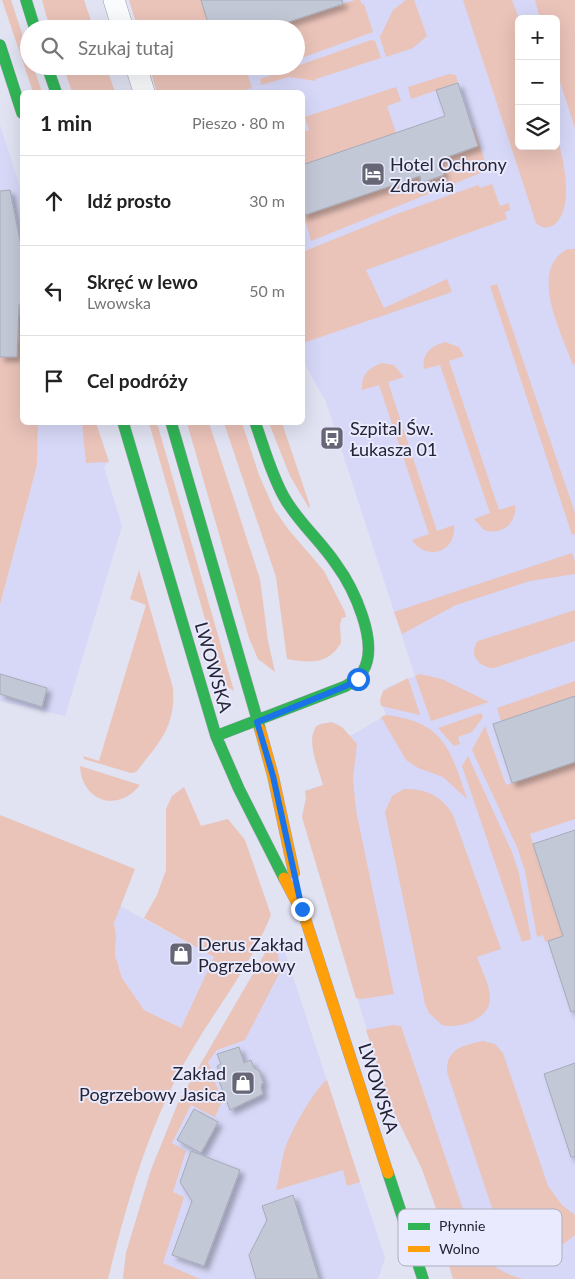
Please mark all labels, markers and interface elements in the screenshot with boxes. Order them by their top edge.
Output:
map controls [515,15,560,150]
button: + [515,15,560,60]
search box [20,20,305,75]
icon: search [38,34,66,62]
text: Szukaj tutaj [78,36,174,59]
button: − [515,60,560,105]
button: layers [515,105,560,150]
text: 1 min [40,110,92,135]
text: Pieszo · 80 m [192,113,285,132]
place label: Hotel Ochrony Zdrowia [390,153,507,196]
hotel icon: Hotel Ochrony Zdrowia [360,161,386,187]
icon: ahead [40,187,68,215]
text: Idź prosto [87,189,171,212]
text: 30 m [249,191,285,210]
text: Skręć w lewo [87,270,198,293]
icon: left [40,277,68,305]
text: 50 m [249,281,285,300]
text: Lwowska [87,293,151,312]
icon: arrive [40,367,68,395]
text: Cel podróży [87,369,188,392]
place label: Szpital Św. Łukasza 01 [350,417,437,460]
bus stop icon: Szpital Św. Łukasza 01 [319,425,345,451]
street label: LWOWSKA [191,619,238,716]
route start [347,668,370,691]
route end [291,898,314,921]
place label: Derus Zakład Pogrzebowy [198,933,304,976]
shop icon: Derus Zakład Pogrzebowy [168,941,194,967]
street label: LWOWSKA [354,1040,404,1136]
place label: Zakład Pogrzebowy Jasica [79,1062,226,1105]
shop icon: Zakład Pogrzebowy Jasica [230,1070,256,1096]
legend [398,1209,562,1266]
text: Płynnie [439,1217,485,1234]
text: Wolno [439,1240,480,1257]

